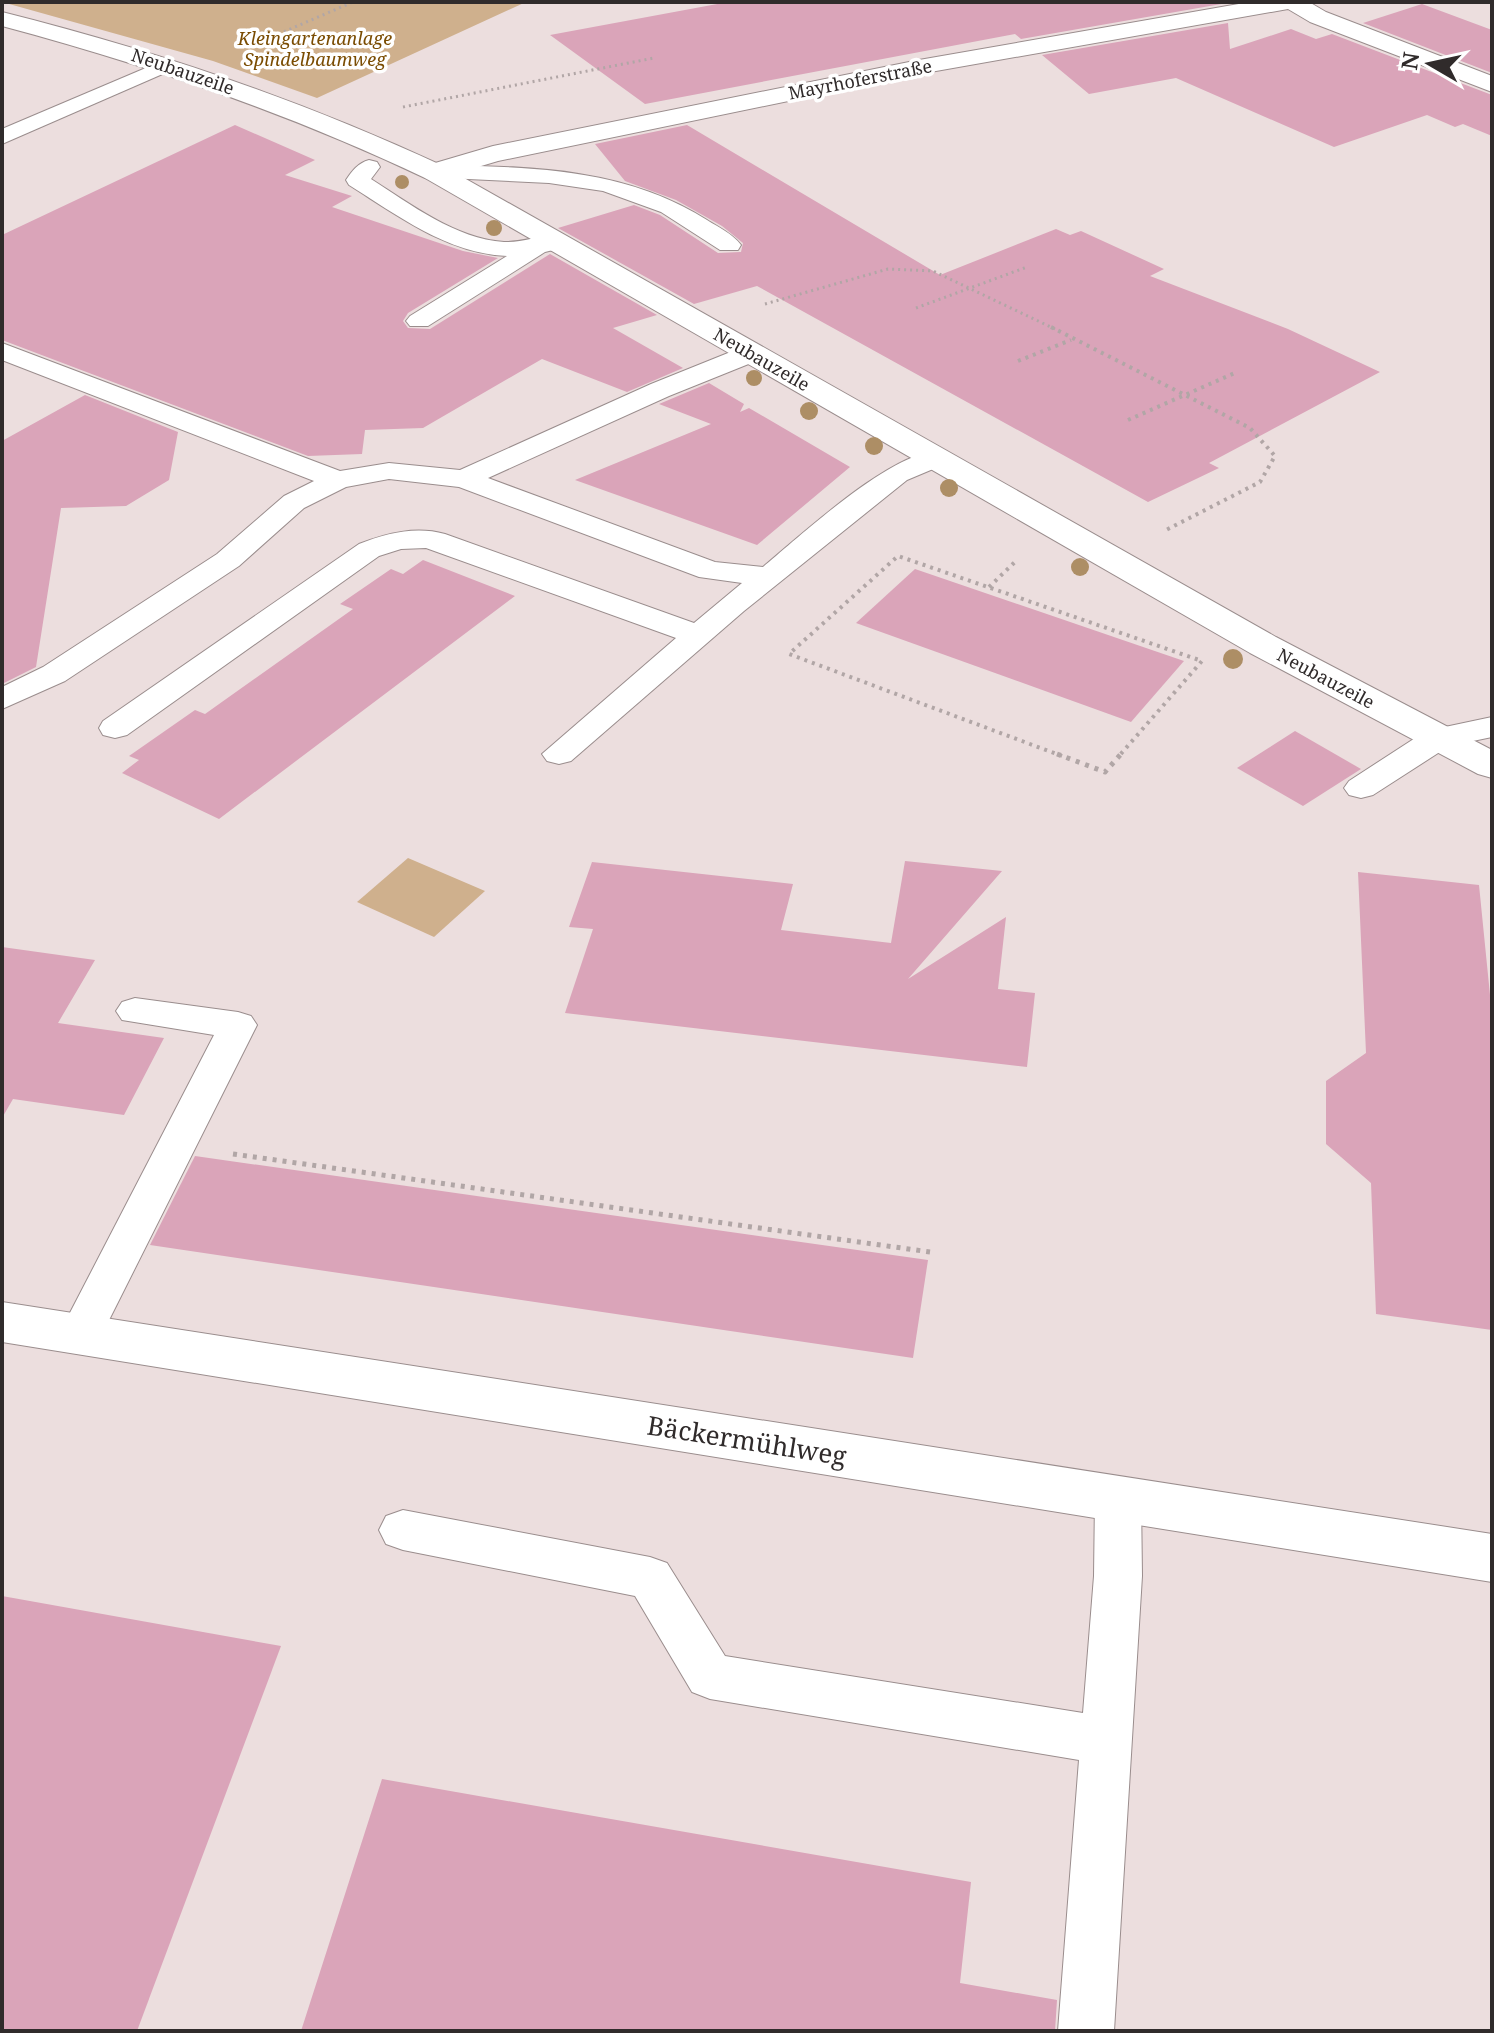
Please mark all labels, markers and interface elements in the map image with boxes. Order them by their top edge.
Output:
north arrow [1390,24,1470,104]
park label: Kleingartenanlage Spindelbaumweg [237,26,392,71]
street label: Neubauzeile [128,42,238,100]
text: N [1393,50,1425,72]
street label: Mayrhoferstraße [786,53,934,105]
street label: Neubauzeile [710,322,814,396]
street label: Neubauzeile [1273,642,1379,714]
street label: Bäckermühlweg [645,1406,849,1474]

